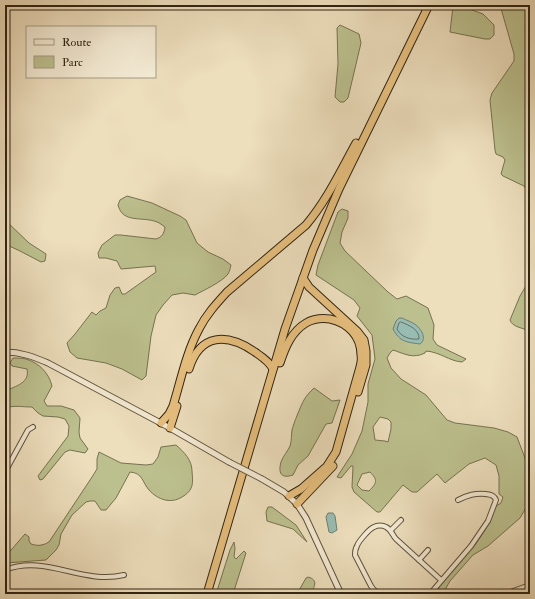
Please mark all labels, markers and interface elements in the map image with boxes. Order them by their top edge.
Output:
legend [26,26,156,78]
text: Route [62,35,91,50]
text: Parc [62,55,83,70]

